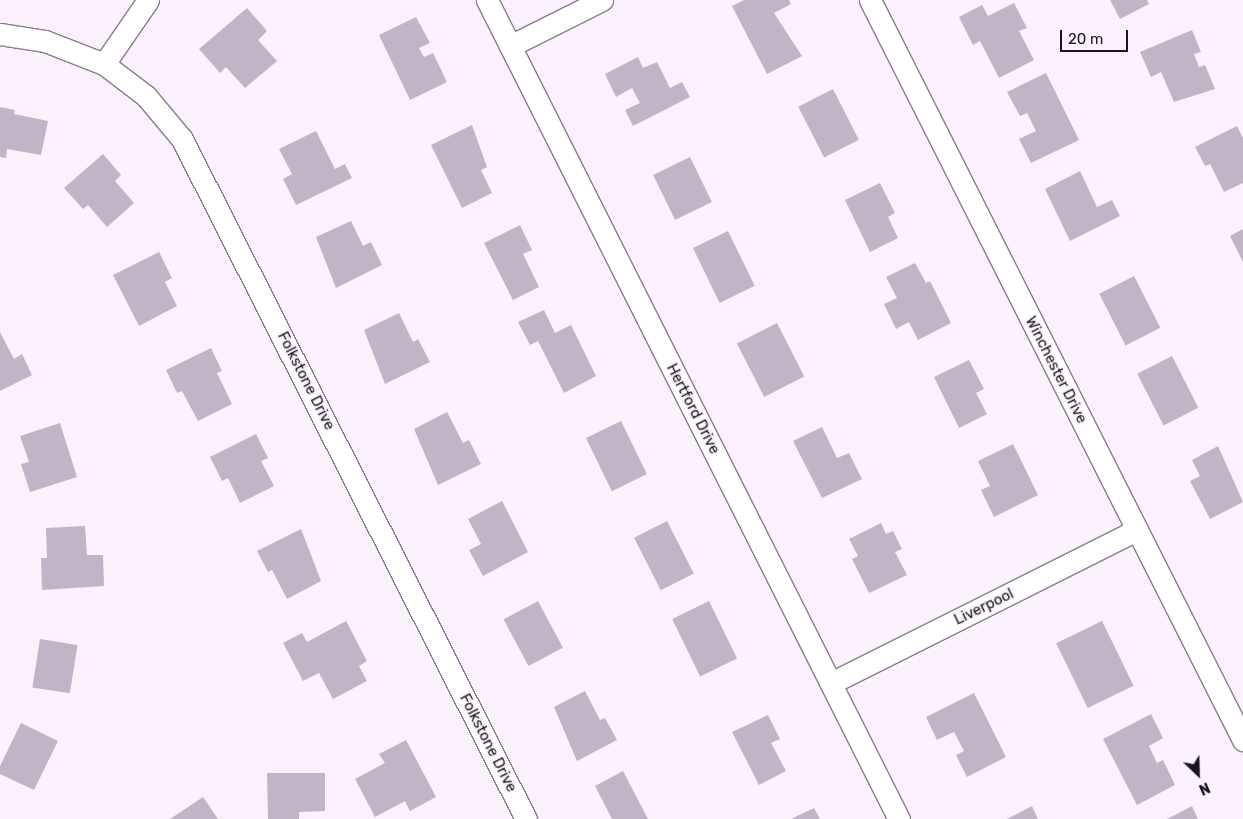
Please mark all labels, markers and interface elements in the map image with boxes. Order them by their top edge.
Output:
scale bar [1063,20,1130,52]
text: 20 m [1068,30,1103,48]
street label: Winchester Drive [1021,313,1091,427]
street label: Folkstone Drive [274,329,338,433]
street label: Hertford Drive [662,361,724,457]
street label: Liverpool [951,585,1017,629]
street label: Folkstone Drive [456,691,520,795]
north arrow [1173,749,1223,799]
text: N [1196,778,1212,798]

